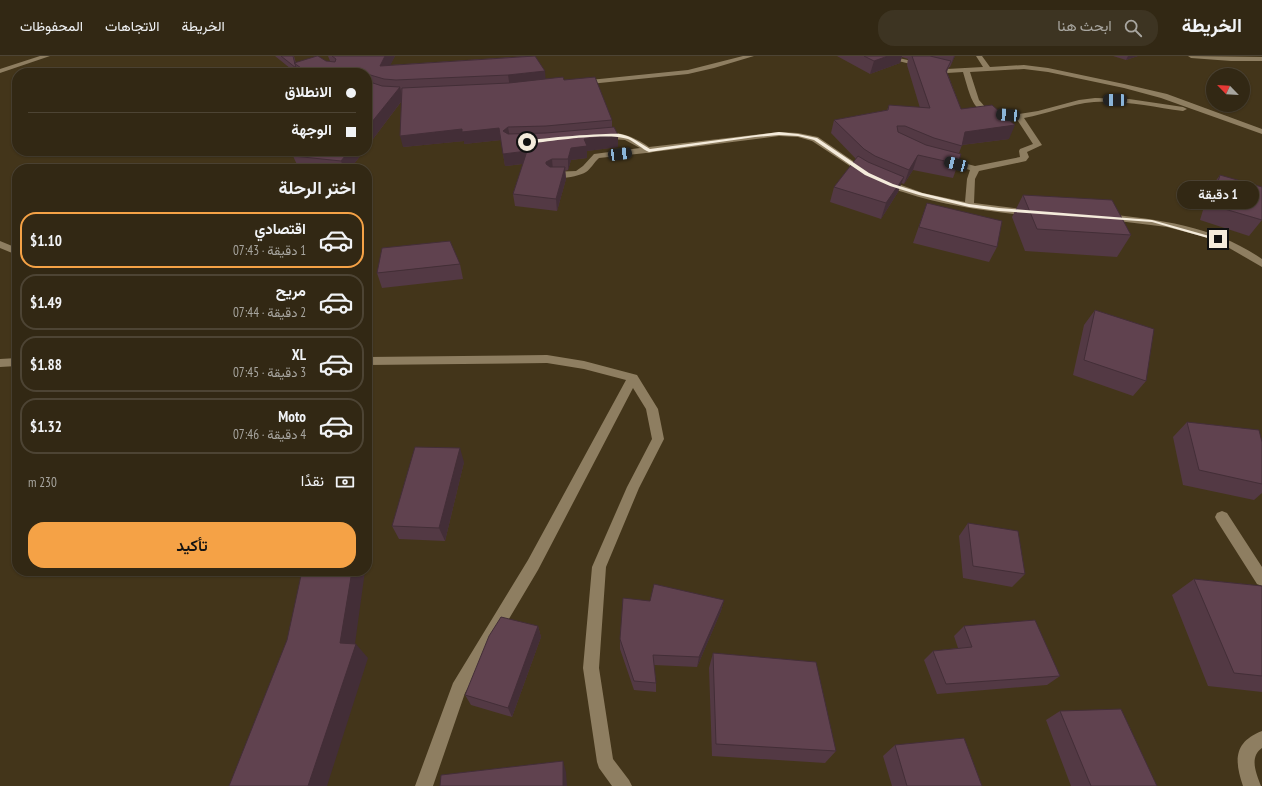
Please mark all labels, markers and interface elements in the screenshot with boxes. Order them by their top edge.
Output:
search box [878,10,1158,46]
text: الخريطة [1182,13,1242,37]
text: ابحث هنا [1057,16,1112,35]
text: المحفوظات [20,17,83,35]
text: الاتجاهات [105,17,159,35]
text: الخريطة [181,17,225,35]
icon: search [1122,17,1144,39]
north arrow [1206,68,1250,112]
map controls [1206,68,1250,112]
text: الانطلاق [285,82,332,101]
car [1103,94,1127,106]
car [996,108,1020,122]
text: الوجهة [291,120,332,139]
route start [518,133,536,151]
car [607,147,633,161]
car [943,155,969,173]
text: اختر الرحلة [278,176,356,199]
callout: 1 دقيقة [1177,181,1259,209]
text: 1 دقيقة [1198,186,1238,203]
text: اقتصادي [254,219,306,238]
icon: car [318,222,354,258]
route end [1209,230,1227,248]
text: $1.10 [30,231,62,250]
text: 1 دقيقة · 07:43 [233,242,306,259]
text: مريح [276,281,306,300]
icon: car [318,284,354,320]
text: $1.49 [30,293,62,312]
text: 2 دقيقة · 07:44 [233,304,306,321]
text: XL [292,345,306,364]
icon: car [318,346,354,382]
text: $1.88 [30,355,62,374]
text: 3 دقيقة · 07:45 [233,364,306,381]
text: Moto [278,407,306,426]
icon: car [318,408,354,444]
text: $1.32 [30,417,62,436]
text: 4 دقيقة · 07:46 [233,426,306,443]
text: نقدًا [301,471,324,490]
icon: cash [334,471,356,493]
text: 230 m [28,474,57,491]
button: تأكيد [28,522,356,568]

